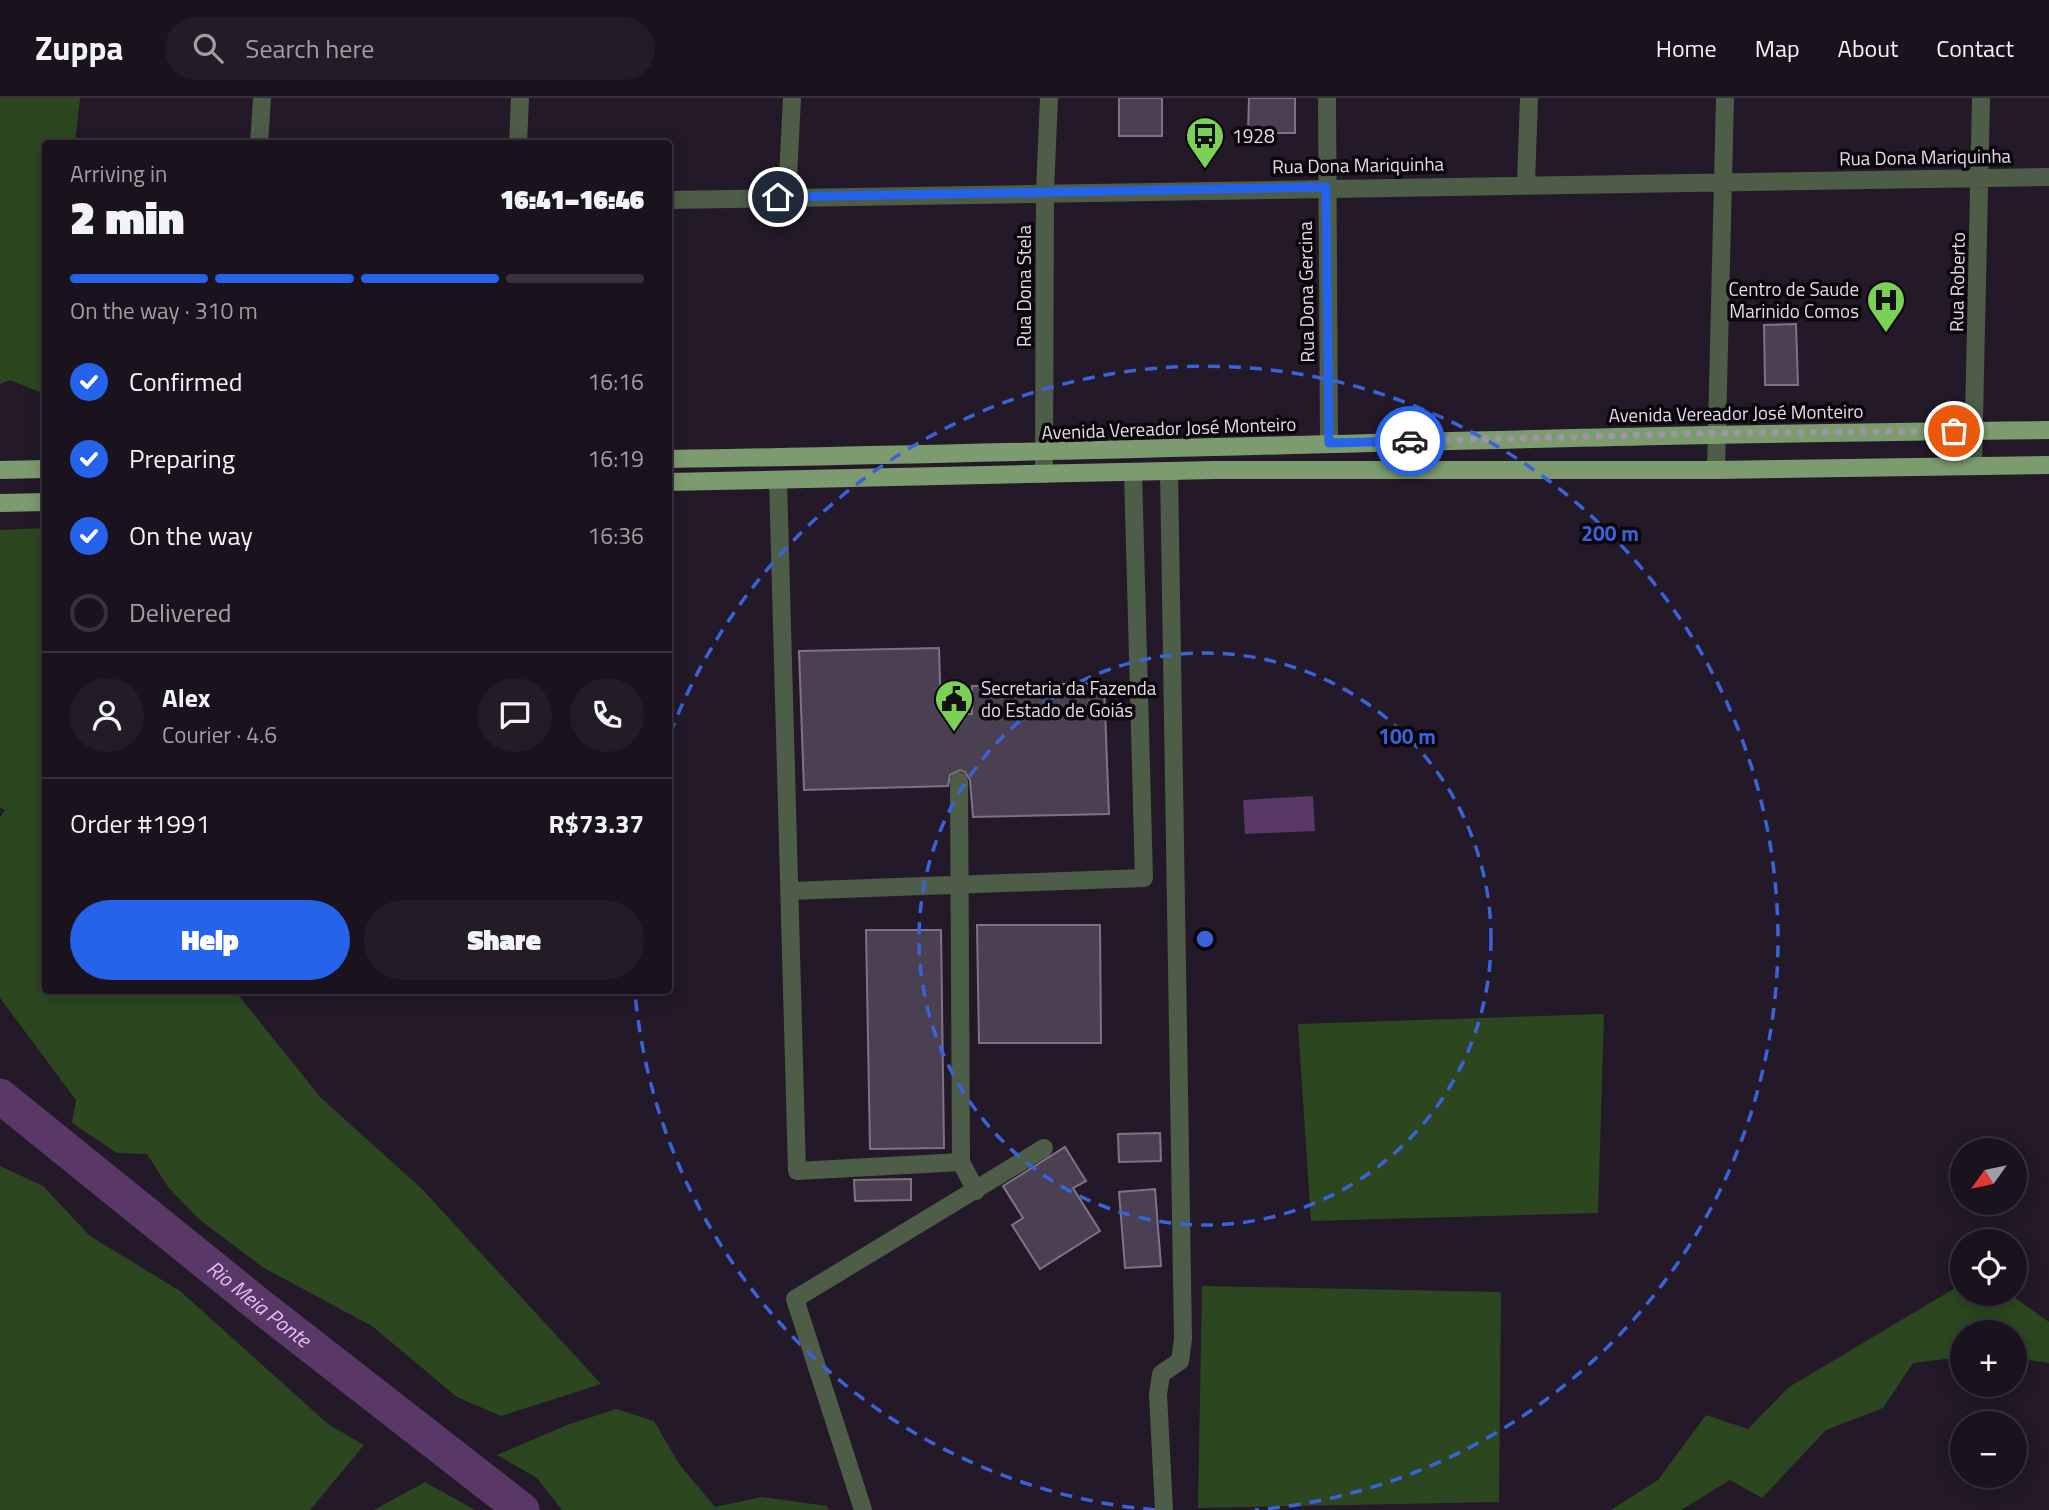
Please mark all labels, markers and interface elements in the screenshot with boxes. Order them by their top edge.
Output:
search box [165,17,655,80]
text: Zuppa [35,23,123,73]
icon: search [189,29,227,67]
text: Search here [245,29,374,68]
text: Home [1656,30,1717,66]
text: Map [1755,30,1800,66]
text: About [1838,30,1898,66]
text: Contact [1936,30,2014,66]
bus stop icon: 1928 [1184,115,1226,170]
place label: 1928 [1232,121,1275,150]
street label: Rua Dona Mariquinha [1839,140,2012,172]
street label: Rua Dona Mariquinha [1272,148,1445,180]
text: Arriving in [70,156,167,191]
pin [748,167,808,227]
icon: home [759,178,797,216]
text: 16:41–16:46 [500,180,644,219]
text: 2 min [70,182,184,252]
street label: Rua Dona Gercina [1290,221,1321,363]
street label: Rua Dona Stela [1009,225,1038,347]
street label: Rua Roberto [1941,232,1972,332]
place label: Centro de Saude Marinido Comos [1728,274,1859,325]
hospital icon: Centro de Saude Marinido Comos [1865,279,1907,334]
text: On the way · 310 m [70,293,258,328]
text: Confirmed [129,362,243,401]
icon: check [70,363,108,401]
text: 16:16 [587,364,644,399]
street label: Avenida Vereador José Monteiro [1608,396,1864,429]
pin [1924,401,1984,461]
courier [1375,406,1445,476]
street label: Avenida Vereador José Monteiro [1041,409,1297,446]
icon: bag [1935,412,1973,450]
icon: car [1391,422,1429,460]
text: Preparing [129,439,235,478]
icon: check [70,440,108,478]
text: 16:19 [587,441,644,476]
text: On the way [129,516,253,555]
icon: check [70,517,108,555]
text: 200 m [1581,517,1639,549]
text: 16:36 [587,518,644,553]
text: Delivered [129,593,232,632]
place label: Secretaria da Fazenda do Estado de Goiás [981,673,1157,724]
button: person [70,678,144,752]
text: Alex [162,678,210,717]
button: chat [478,678,552,752]
button: phone [570,678,644,752]
public building icon: Secretaria da Fazenda do Estado de Goiás [933,678,975,733]
text: Courier · 4.6 [162,717,277,752]
text: 100 m [1378,720,1436,752]
text: Order #1991 [70,804,210,843]
text: R$73.37 [548,804,644,843]
button: Help [70,900,350,980]
button: Share [364,900,644,980]
centre of rings [1193,927,1217,951]
north arrow [1950,1138,2026,1214]
map controls [1950,1138,2027,1488]
button: locate [1950,1229,2027,1306]
water label: Rio Meia Ponte [200,1252,319,1356]
button: + [1950,1320,2027,1397]
button: − [1950,1411,2027,1488]

